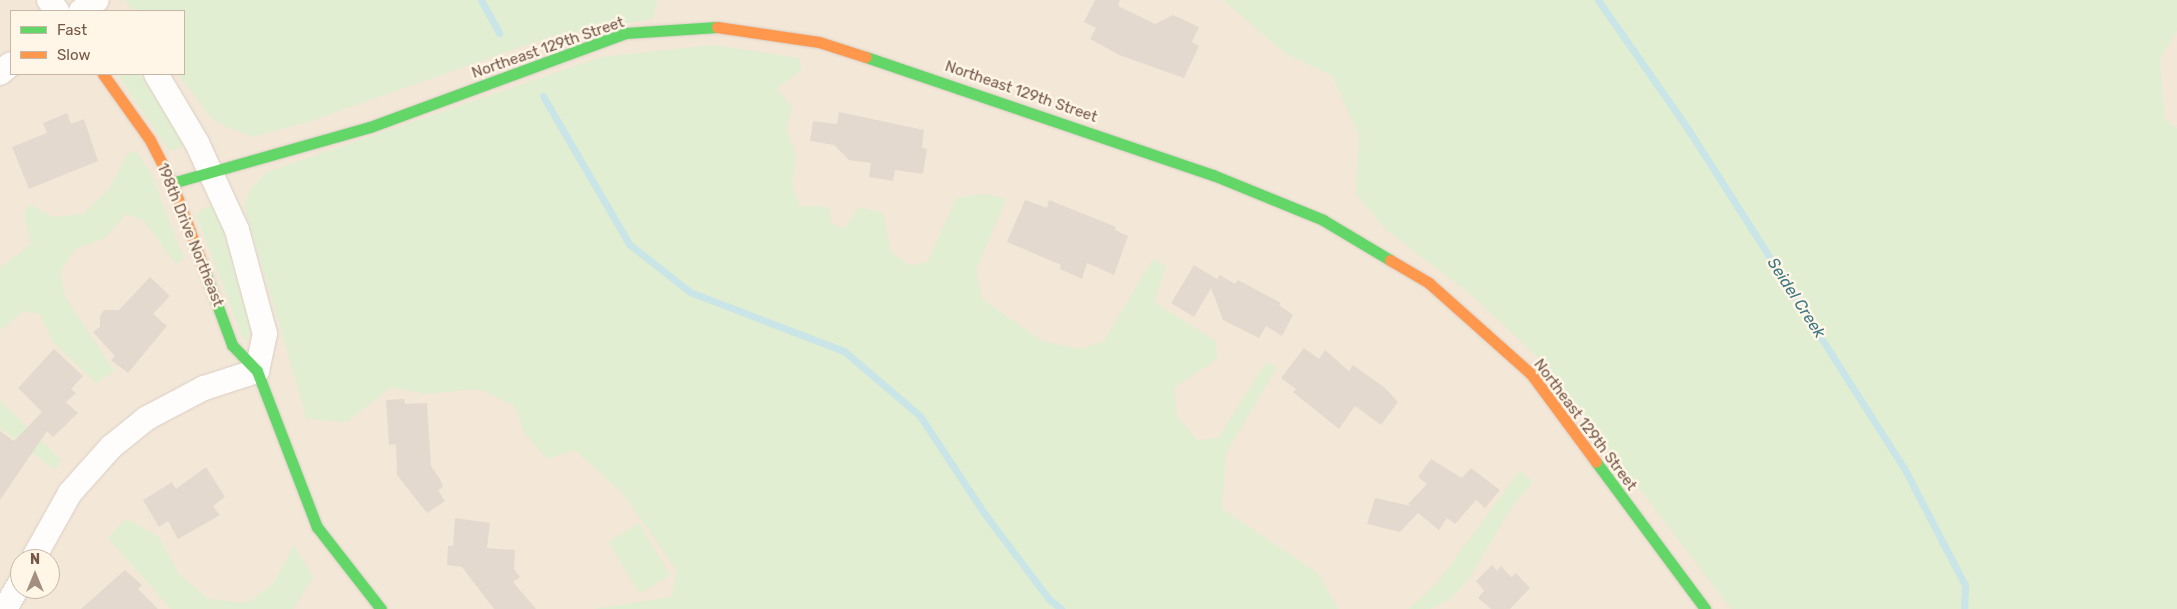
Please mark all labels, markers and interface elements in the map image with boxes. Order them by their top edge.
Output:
legend [10,10,185,75]
street label: Northeast 129th Street [470,13,626,83]
text: Fast [57,21,87,39]
text: Slow [57,46,90,64]
street label: Northeast 129th Street [943,57,1099,127]
street label: 198th Drive Northeast [153,161,227,309]
water label: Seidel Creek [1763,254,1829,342]
street label: Northeast 129th Street [1530,356,1640,494]
north arrow [10,549,60,599]
text: N [30,551,40,568]

